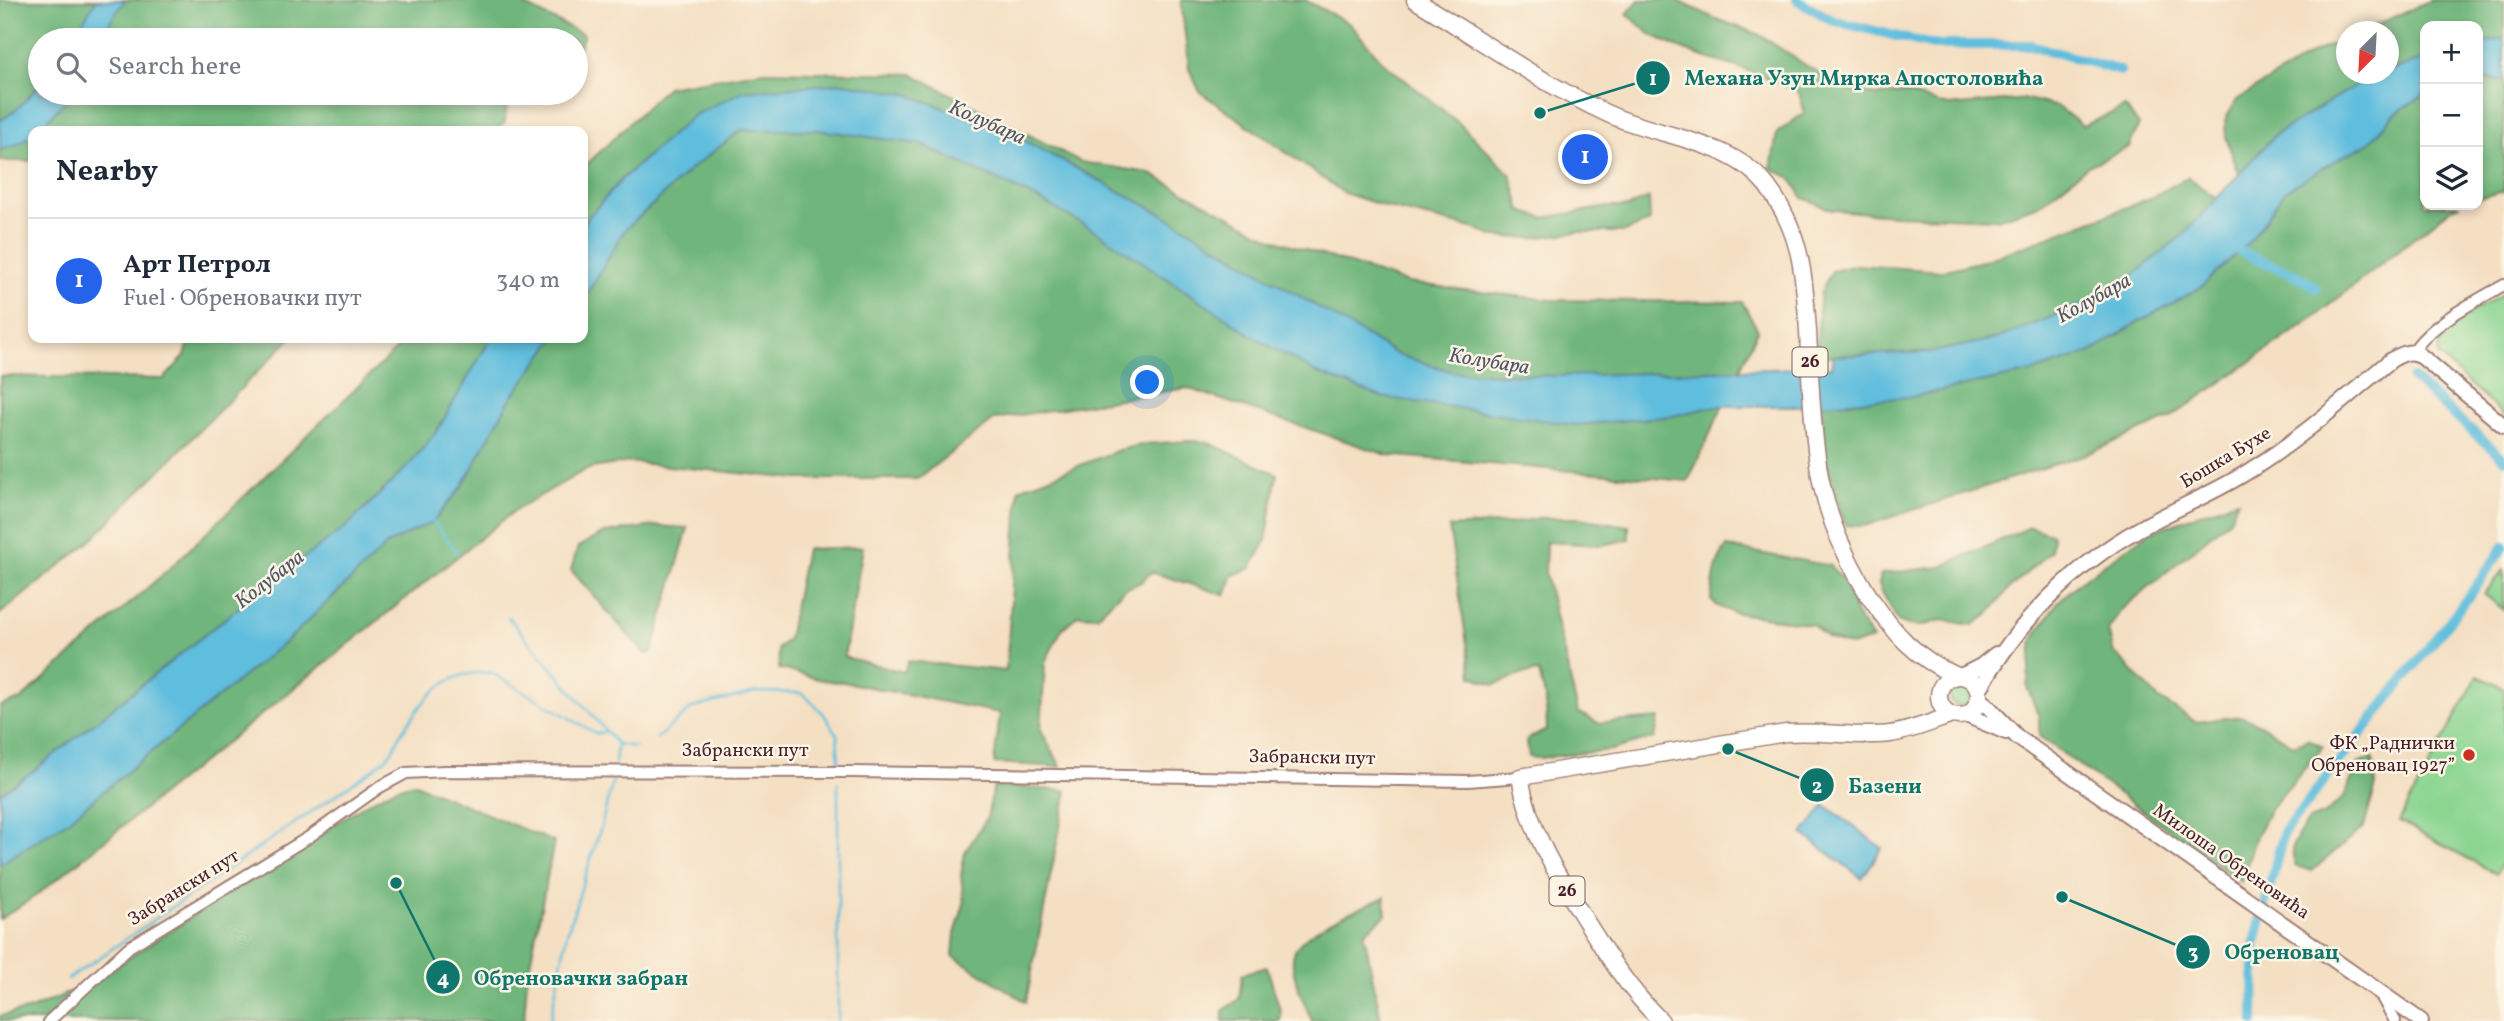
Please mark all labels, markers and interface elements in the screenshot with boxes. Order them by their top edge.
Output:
north arrow [2336,21,2399,84]
map controls [2420,21,2483,210]
button: + [2420,21,2483,84]
search box [28,28,588,105]
icon: search [52,48,90,86]
text: Search here [108,49,241,85]
callout: Механа Узун Мирка Апостоловића [1636,57,2058,99]
text: 1 [1649,65,1657,94]
text: Механа Узун Мирка Апостоловића [1684,65,2044,94]
button: − [2420,84,2483,147]
water label: Колубара [944,93,1030,153]
pin: 1 [1562,131,1608,183]
button: layers [2420,147,2483,210]
text: Nearby [56,151,158,193]
text: Арт Петрол [123,247,271,283]
text: 1 [74,265,84,297]
text: 340 m [496,265,560,297]
water label: Колубара [2051,267,2137,331]
text: Fuel · Обреновачки пут [123,283,362,315]
water label: Колубара [1447,341,1531,383]
road number: 26 [1792,348,1828,376]
your location [1130,365,1164,399]
street label: Бошка Бухе [2176,421,2276,495]
water label: Колубара [229,543,311,616]
place label: ФК „Раднички Обреновац 1927” [2311,731,2455,779]
street label: Забрански пут [681,738,809,764]
street label: Забрански пут [1248,744,1376,772]
marker: ФК „Раднички Обреновац 1927” [2461,747,2477,763]
callout: Базени [1799,764,1936,806]
text: 2 [1812,773,1822,802]
text: Базени [1848,773,1922,802]
street label: Милоша Обреновића [2147,798,2315,926]
street label: Забрански пут [123,843,245,933]
road number: 26 [1550,876,1584,906]
callout: Обреновац [2176,931,2354,973]
text: 3 [2188,939,2198,968]
text: Обреновац [2225,939,2339,968]
callout: Обреновачки забран [425,956,703,998]
text: 4 [437,965,450,994]
text: Обреновачки забран [474,965,688,994]

